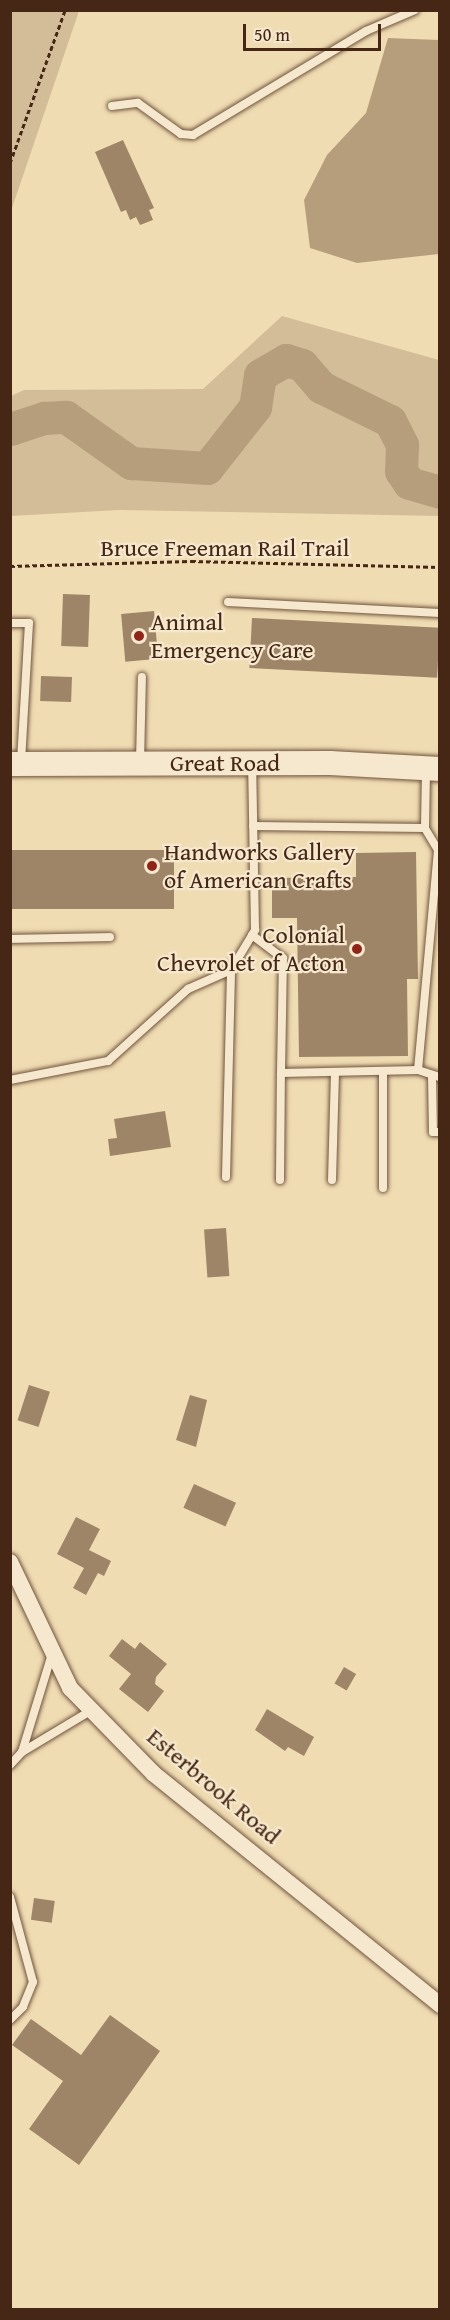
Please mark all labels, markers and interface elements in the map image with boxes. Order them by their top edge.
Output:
scale bar [246,12,384,50]
text: 50 m [254,21,290,48]
street label: Bruce Freeman Rail Trail [101,534,349,562]
place label: Animal Emergency Care [151,608,314,664]
marker: Animal Emergency Care [132,629,146,643]
street label: Great Road [170,749,280,777]
place label: Handworks Gallery of American Crafts [164,838,355,894]
marker: Handworks Gallery of American Crafts [145,859,159,873]
place label: Colonial Chevrolet of Acton [157,921,345,977]
marker: Colonial Chevrolet of Acton [350,942,364,956]
street label: Esterbrook Road [141,1722,287,1850]

